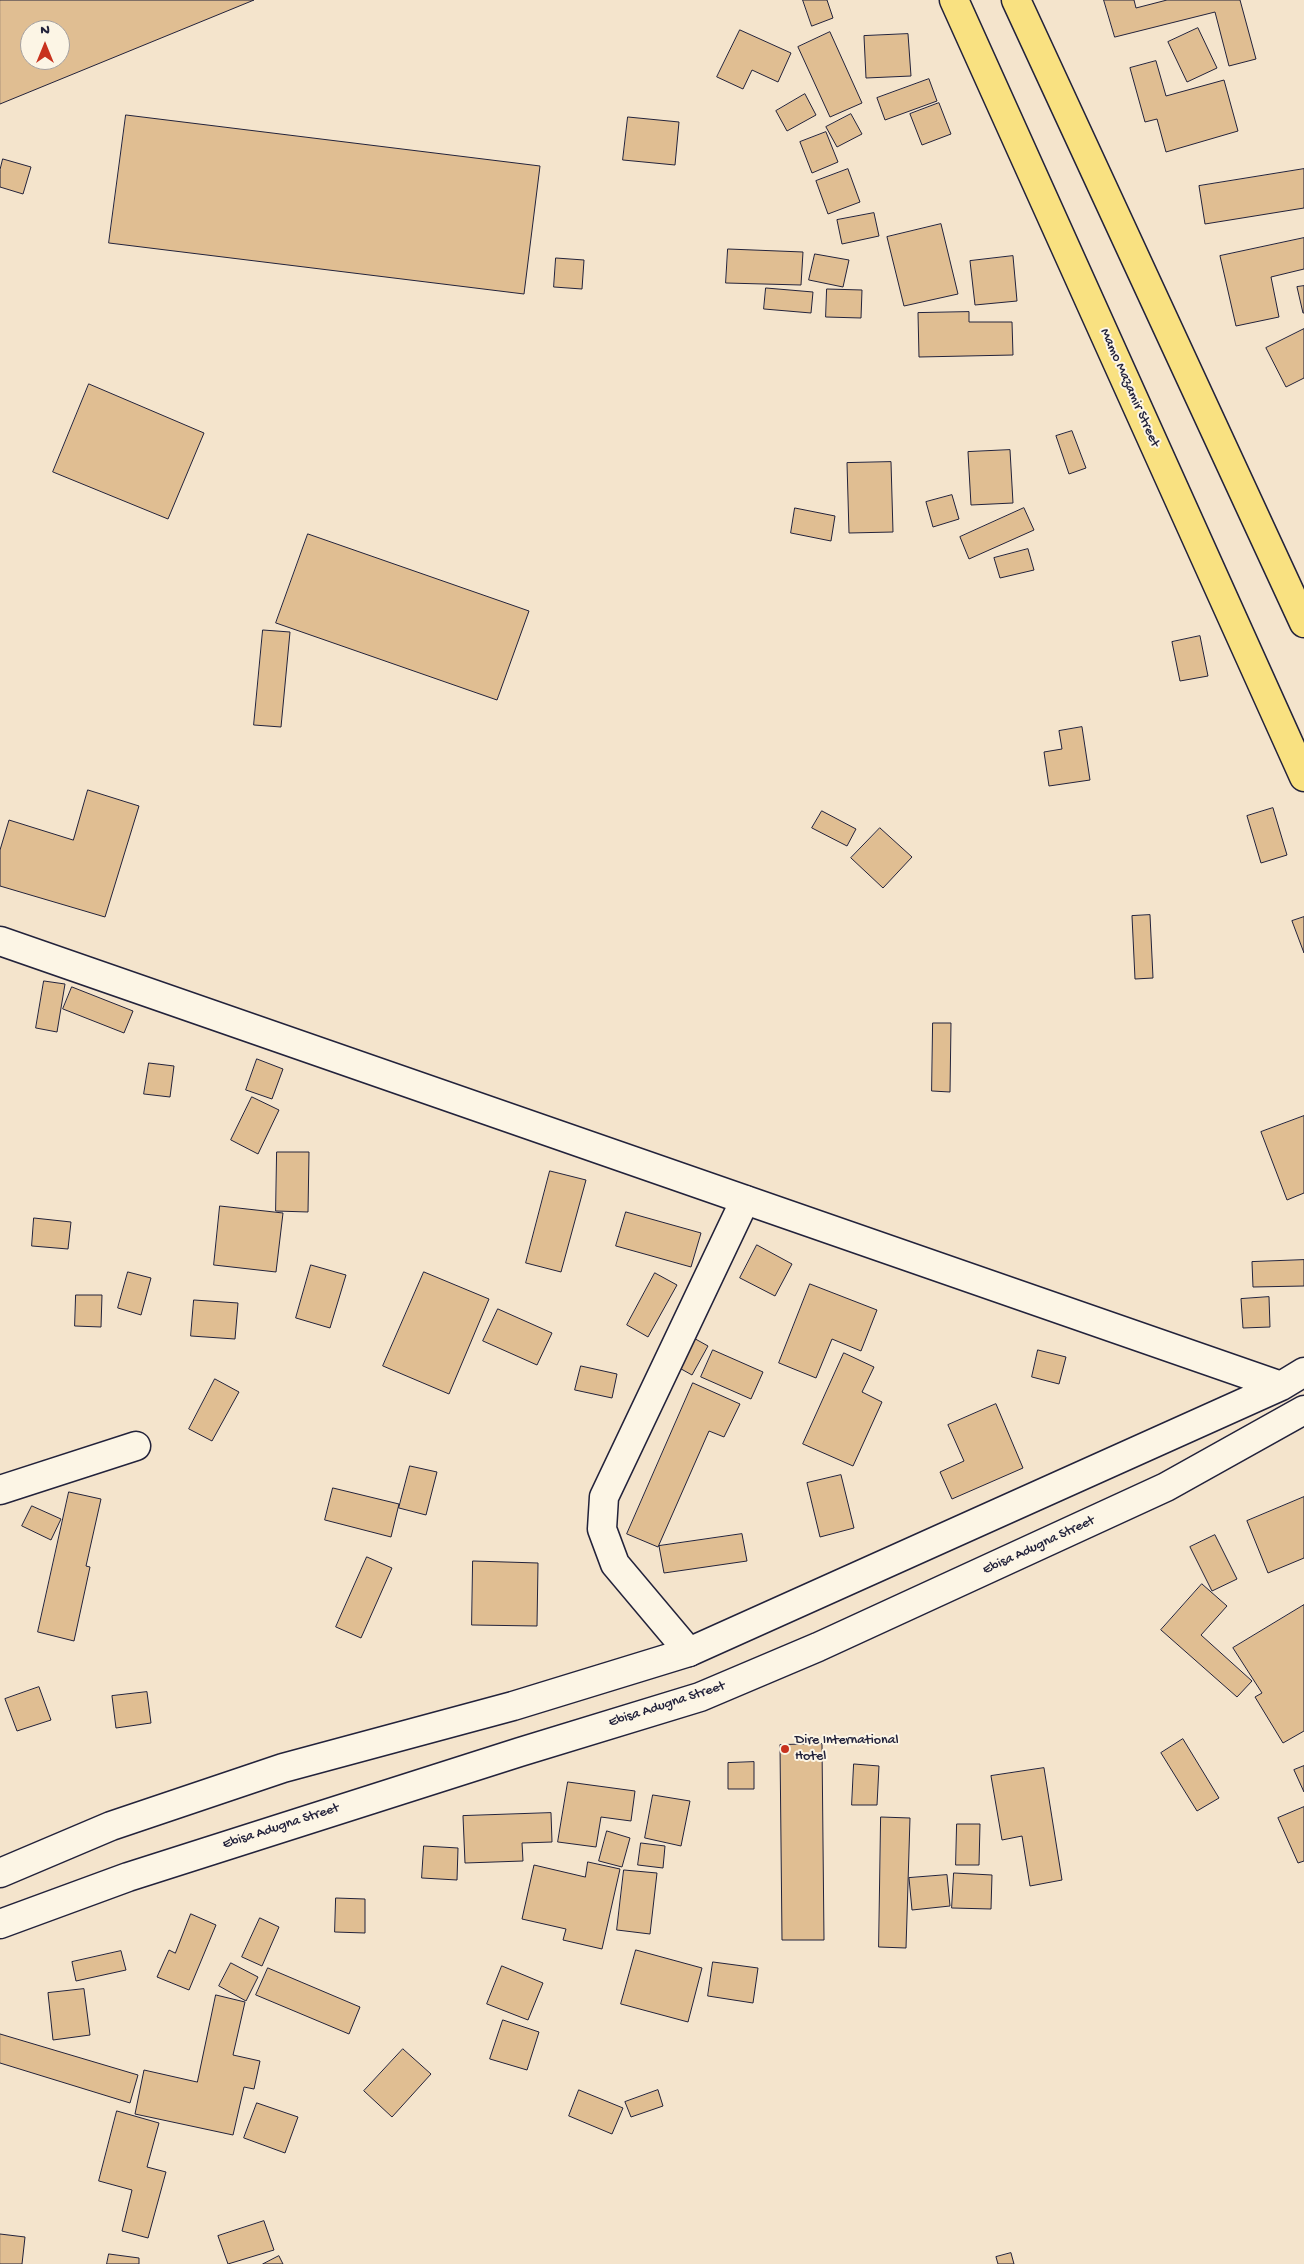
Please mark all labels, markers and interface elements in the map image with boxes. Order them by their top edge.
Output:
north arrow [20,20,70,70]
text: N [40,22,50,39]
street label: Mamo Mazamir Street [1095,326,1163,450]
street label: Ebisa Adugna Street [980,1513,1098,1579]
street label: Ebisa Adugna Street [607,1678,727,1732]
place label: Dire International Hotel [795,1733,899,1765]
marker: Dire International Hotel [779,1743,791,1755]
street label: Ebisa Adugna Street [221,1800,341,1854]

